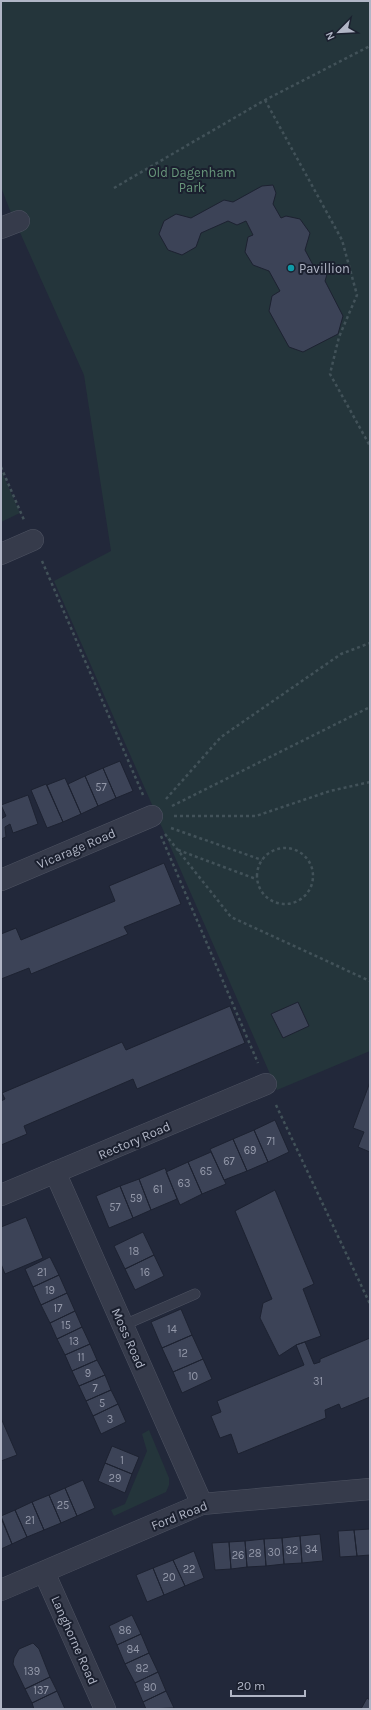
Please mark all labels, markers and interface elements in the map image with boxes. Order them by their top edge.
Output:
north arrow [319,12,359,52]
text: N [323,30,338,42]
park label: Old Dagenham Park [148,165,236,195]
place label: Pavillion [299,261,350,276]
marker: Pavillion [286,263,296,273]
house number: 57 [95,781,107,794]
street label: Vicarage Road [35,825,118,872]
street label: Rectory Road [96,1118,173,1162]
house number: 71 [267,1135,275,1148]
house number: 69 [244,1144,256,1157]
house number: 67 [223,1155,235,1168]
house number: 65 [200,1165,212,1178]
house number: 63 [178,1177,190,1190]
house number: 61 [153,1183,163,1196]
house number: 59 [130,1192,142,1205]
house number: 57 [109,1201,121,1214]
house number: 18 [129,1245,139,1258]
house number: 21 [37,1266,47,1279]
house number: 16 [140,1266,150,1279]
house number: 19 [45,1284,55,1297]
house number: 17 [54,1302,62,1315]
street label: Moss Road [109,1306,149,1371]
house number: 15 [61,1319,71,1332]
house number: 14 [167,1323,177,1336]
house number: 13 [69,1335,79,1348]
house number: 12 [178,1347,188,1360]
house number: 11 [77,1351,85,1364]
house number: 9 [85,1367,91,1380]
house number: 10 [188,1370,198,1383]
house number: 31 [313,1375,323,1388]
house number: 7 [92,1382,98,1395]
house number: 5 [99,1397,105,1410]
house number: 3 [107,1413,113,1426]
house number: 1 [120,1454,124,1467]
house number: 29 [109,1472,121,1485]
street label: Ford Road [149,1498,209,1533]
house number: 25 [57,1499,69,1512]
house number: 21 [25,1514,35,1527]
house number: 34 [305,1543,317,1556]
house number: 32 [286,1544,298,1557]
house number: 30 [267,1546,281,1559]
house number: 28 [248,1547,262,1560]
house number: 26 [232,1549,244,1562]
house number: 22 [183,1563,195,1576]
house number: 20 [163,1571,175,1584]
street label: Langhorne Road [48,1593,101,1687]
house number: 86 [118,1624,132,1637]
house number: 84 [127,1643,139,1656]
house number: 82 [135,1662,149,1675]
house number: 139 [24,1665,40,1678]
scale bar [231,1672,305,1698]
text: 20 m [237,1679,265,1693]
house number: 80 [143,1681,157,1694]
house number: 137 [33,1684,49,1697]

